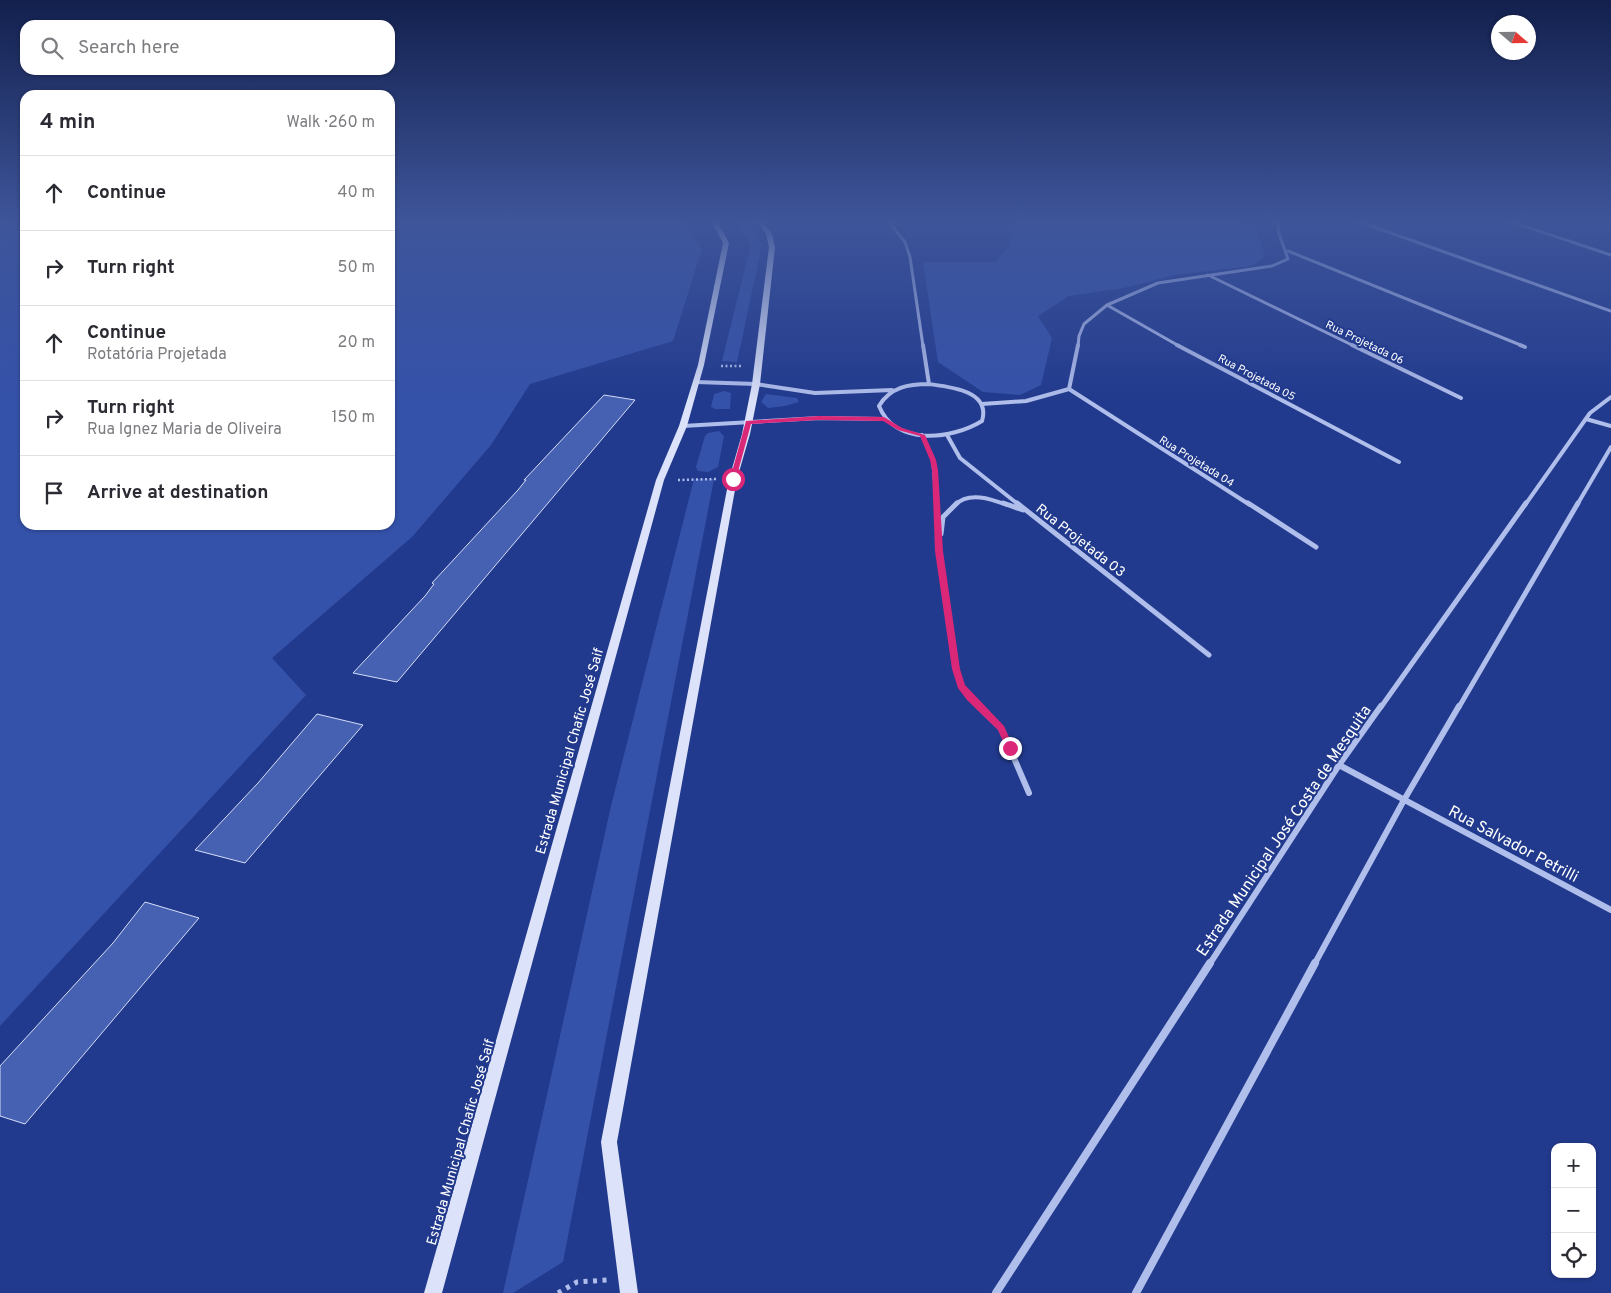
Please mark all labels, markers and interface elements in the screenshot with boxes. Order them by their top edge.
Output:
north arrow [1491,15,1536,60]
search box [20,20,395,75]
icon: search [38,34,66,62]
text: Search here [78,36,180,60]
text: 4 min [40,109,96,136]
text: Walk · 260 m [286,113,375,133]
icon: ahead [40,179,68,207]
text: Continue [87,181,166,205]
text: 40 m [337,183,375,203]
icon: right [40,254,68,282]
text: Turn right [87,256,175,280]
text: 50 m [338,258,375,278]
street label: Rua Projetada 06 [1323,318,1406,368]
text: Continue [87,321,166,345]
icon: ahead [40,329,68,357]
text: 20 m [338,333,375,353]
text: Rotatória Projetada [87,345,227,365]
street label: Rua Projetada 05 [1215,352,1298,404]
text: Turn right [87,396,175,420]
icon: right [40,404,68,432]
text: 150 m [332,408,375,428]
text: Rua Ignez Maria de Oliveira [87,420,282,440]
street label: Rua Projetada 04 [1156,433,1237,491]
route start [722,468,745,491]
icon: arrive [40,479,68,507]
text: Arrive at destination [87,481,268,505]
street label: Rua Projetada 03 [1032,501,1128,581]
street label: Estrada Municipal Chafic José Saif [533,646,608,856]
street label: Estrada Municipal José Costa de Mesquita [1193,702,1376,961]
route end [999,737,1022,760]
street label: Rua Salvador Petrilli [1444,802,1582,888]
street label: Estrada Municipal Chafic José Saif [424,1037,499,1247]
map controls [1551,1143,1596,1278]
button: + [1551,1143,1596,1188]
button: − [1551,1188,1596,1233]
button: locate [1551,1233,1596,1278]

